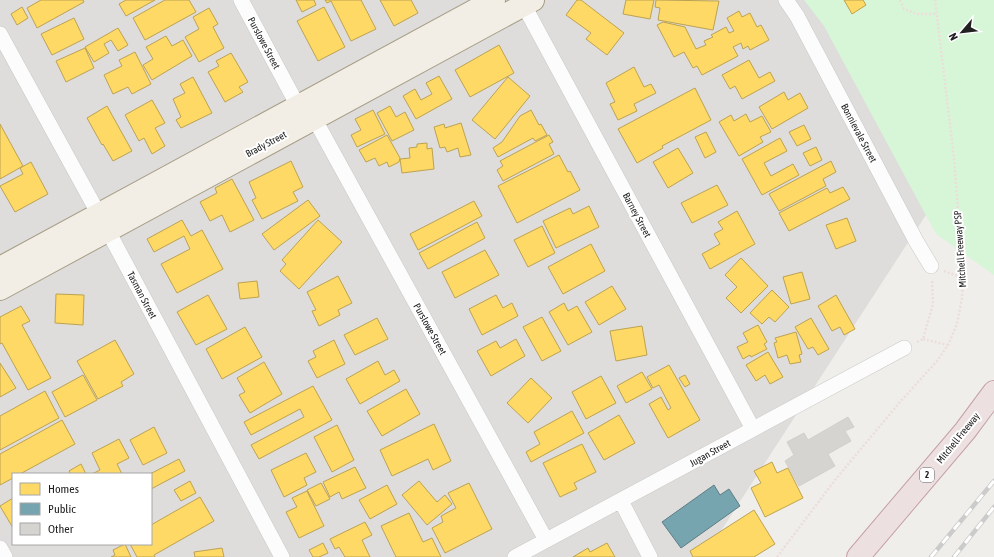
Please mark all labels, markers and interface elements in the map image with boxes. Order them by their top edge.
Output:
north arrow [942,12,982,52]
street label: Purslowe Street [246,15,282,71]
text: N [946,31,960,42]
street label: Bonnievale Street [839,102,879,164]
street label: Brady Street [244,129,288,159]
street label: Barney Street [621,191,653,239]
street label: Mitchell Freeway PSP [952,210,968,288]
street label: Tasman Street [125,270,159,321]
street label: Purslowe Street [411,301,449,357]
street label: Mitchell Freeway [934,410,982,466]
street label: Jugan Street [688,437,732,469]
road number: 2 [920,468,934,482]
legend [12,473,152,545]
text: Homes [48,482,79,496]
text: Public [48,502,76,516]
text: Other [48,522,74,536]

